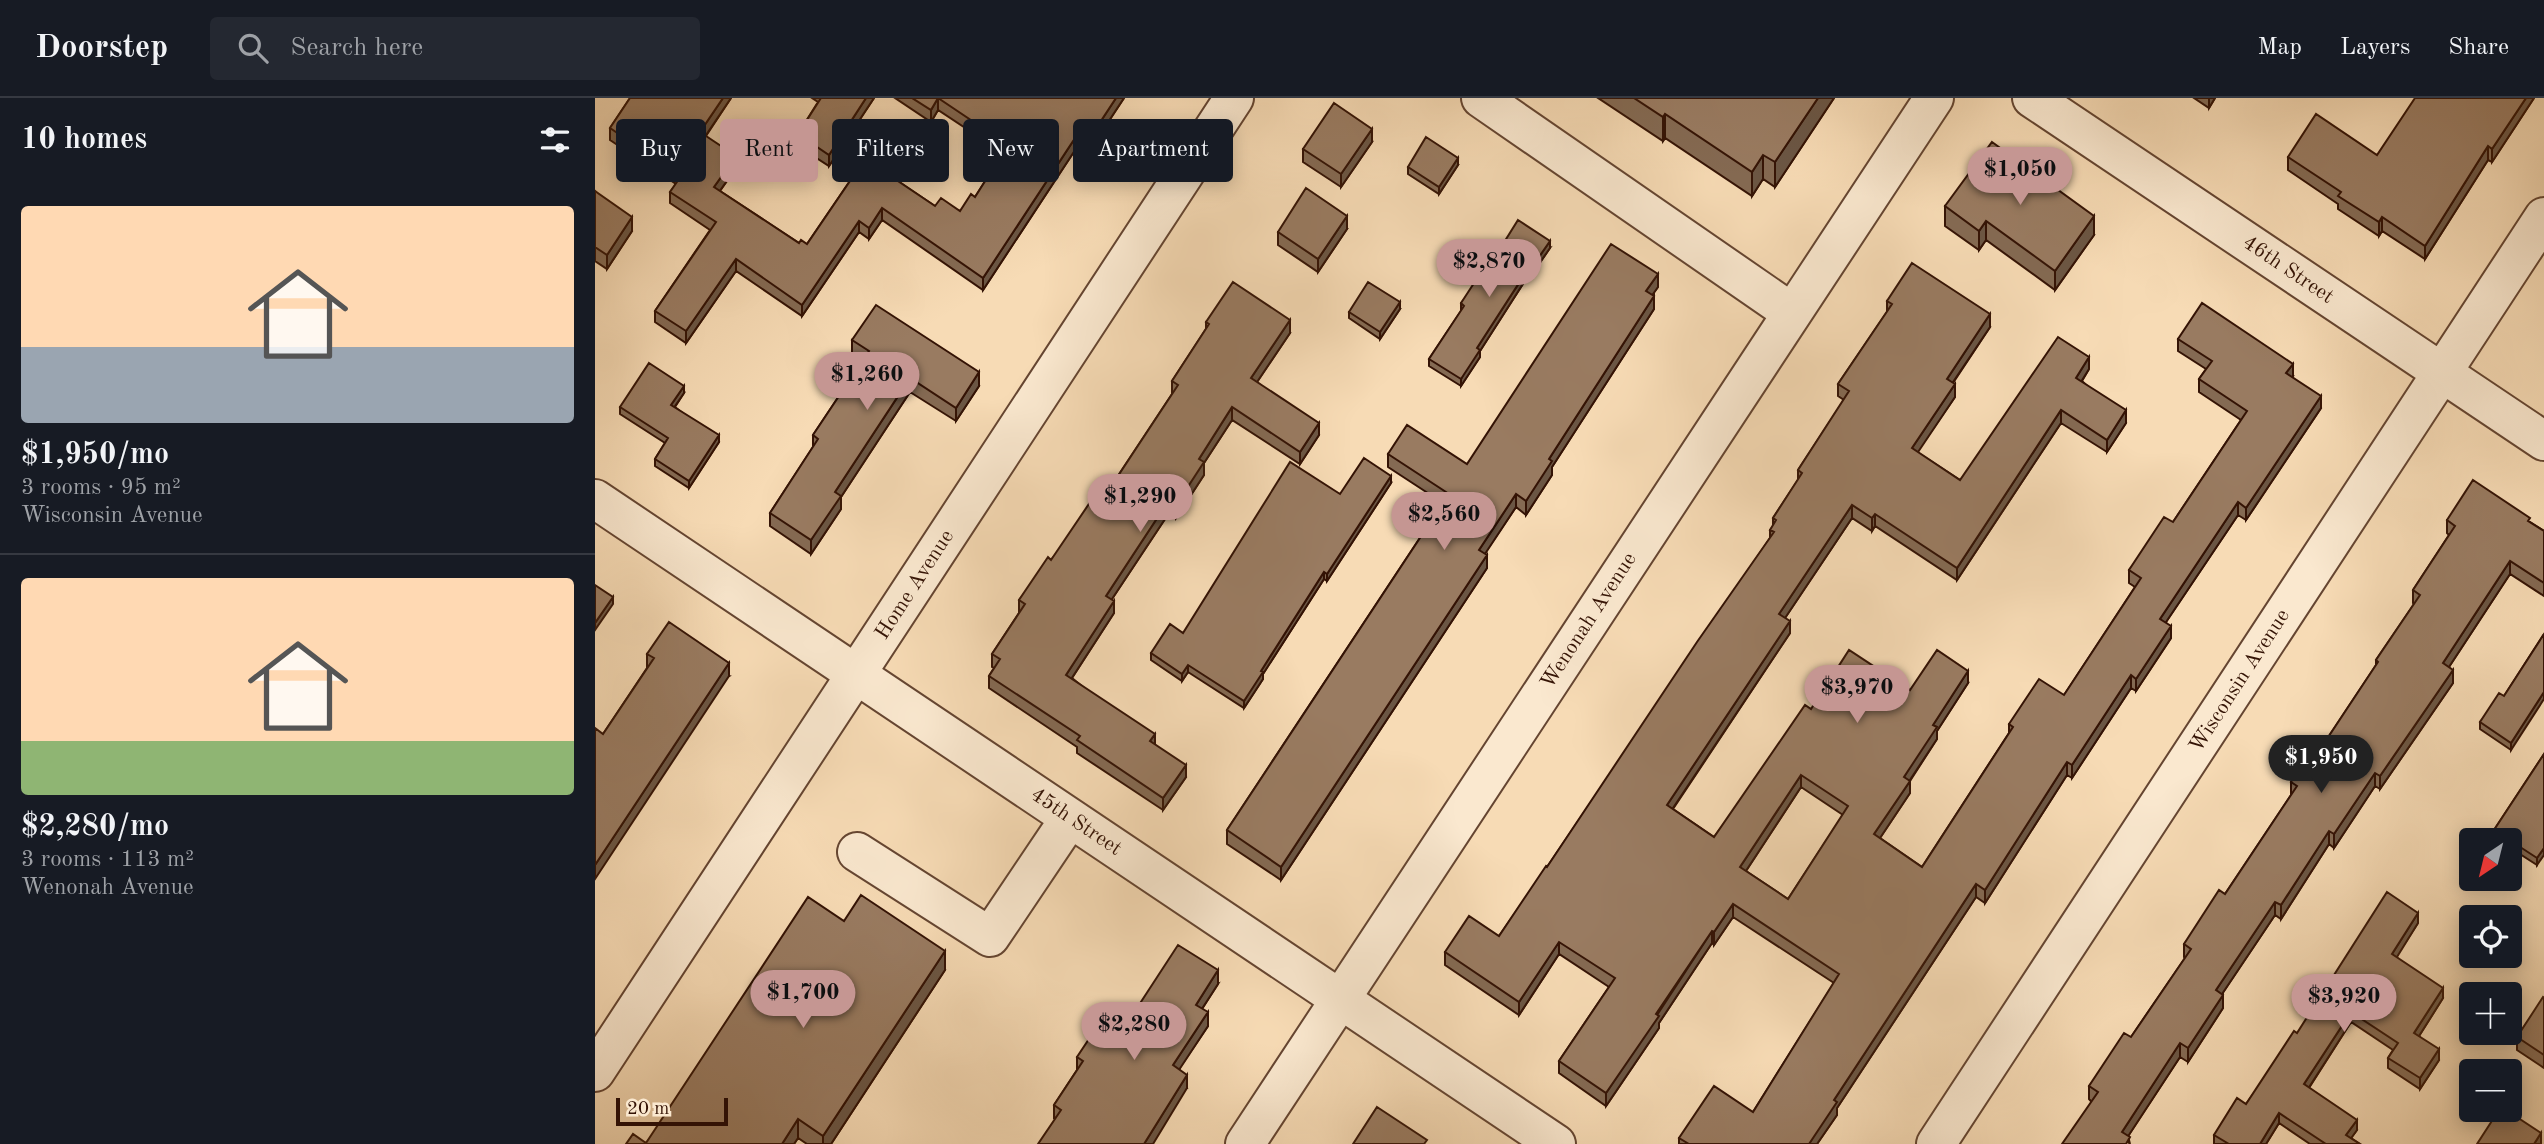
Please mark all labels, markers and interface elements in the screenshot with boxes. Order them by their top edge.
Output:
search box [210,17,700,80]
icon: search [234,29,272,67]
text: Doorstep [35,32,168,65]
text: Search here [290,35,423,61]
text: Map [2258,36,2302,60]
text: Layers [2340,36,2410,60]
text: Share [2448,36,2509,60]
chip: Buy [616,119,706,182]
chip: Rent [720,119,818,182]
chip: Filters [832,119,949,182]
chip: New [963,119,1059,182]
chip: Apartment [1073,119,1233,182]
icon: filters [536,121,574,159]
text: 10 homes [21,125,147,155]
pin: $1,050 [1963,148,2077,207]
text: $1,050 [1983,158,2057,181]
street label: 46th Street [2239,232,2337,308]
pin: $2,870 [1432,240,1546,299]
text: $2,870 [1452,250,1526,273]
icon: home [235,251,361,377]
pin: $1,260 [810,352,924,412]
text: $1,260 [830,363,904,386]
text: $1,950/mo [21,440,169,470]
pin: $1,290 [1083,474,1197,534]
text: 3 rooms · 95 m² [21,476,181,499]
text: $1,290 [1103,485,1177,508]
pin: $2,560 [1387,492,1501,552]
text: $2,560 [1407,503,1481,526]
text: Wisconsin Avenue [21,504,203,527]
street label: Home Avenue [872,526,958,644]
street label: Wenonah Avenue [1537,549,1641,693]
street label: Wisconsin Avenue [2186,606,2294,756]
icon: home [235,623,361,749]
pin: $3,970 [1800,666,1914,725]
text: $3,970 [1820,676,1894,699]
pin: $1,950 [2264,736,2378,795]
text: $1,950 [2284,746,2358,769]
street label: 45th Street [1027,784,1125,860]
text: $2,280/mo [21,812,169,842]
north arrow [2459,828,2522,891]
map controls [2459,828,2522,1122]
text: 3 rooms · 113 m² [21,848,194,871]
text: Wenonah Avenue [21,876,194,899]
button: locate [2459,905,2522,968]
pin: $1,700 [746,970,860,1030]
pin: $3,920 [2287,974,2401,1034]
text: $1,700 [766,981,840,1004]
button: + [2459,982,2522,1045]
text: $3,920 [2307,985,2381,1008]
pin: $2,280 [1077,1002,1191,1062]
text: $2,280 [1097,1013,1171,1036]
button: − [2459,1059,2522,1122]
scale bar [616,1095,728,1127]
text: 20 m [627,1100,669,1119]

